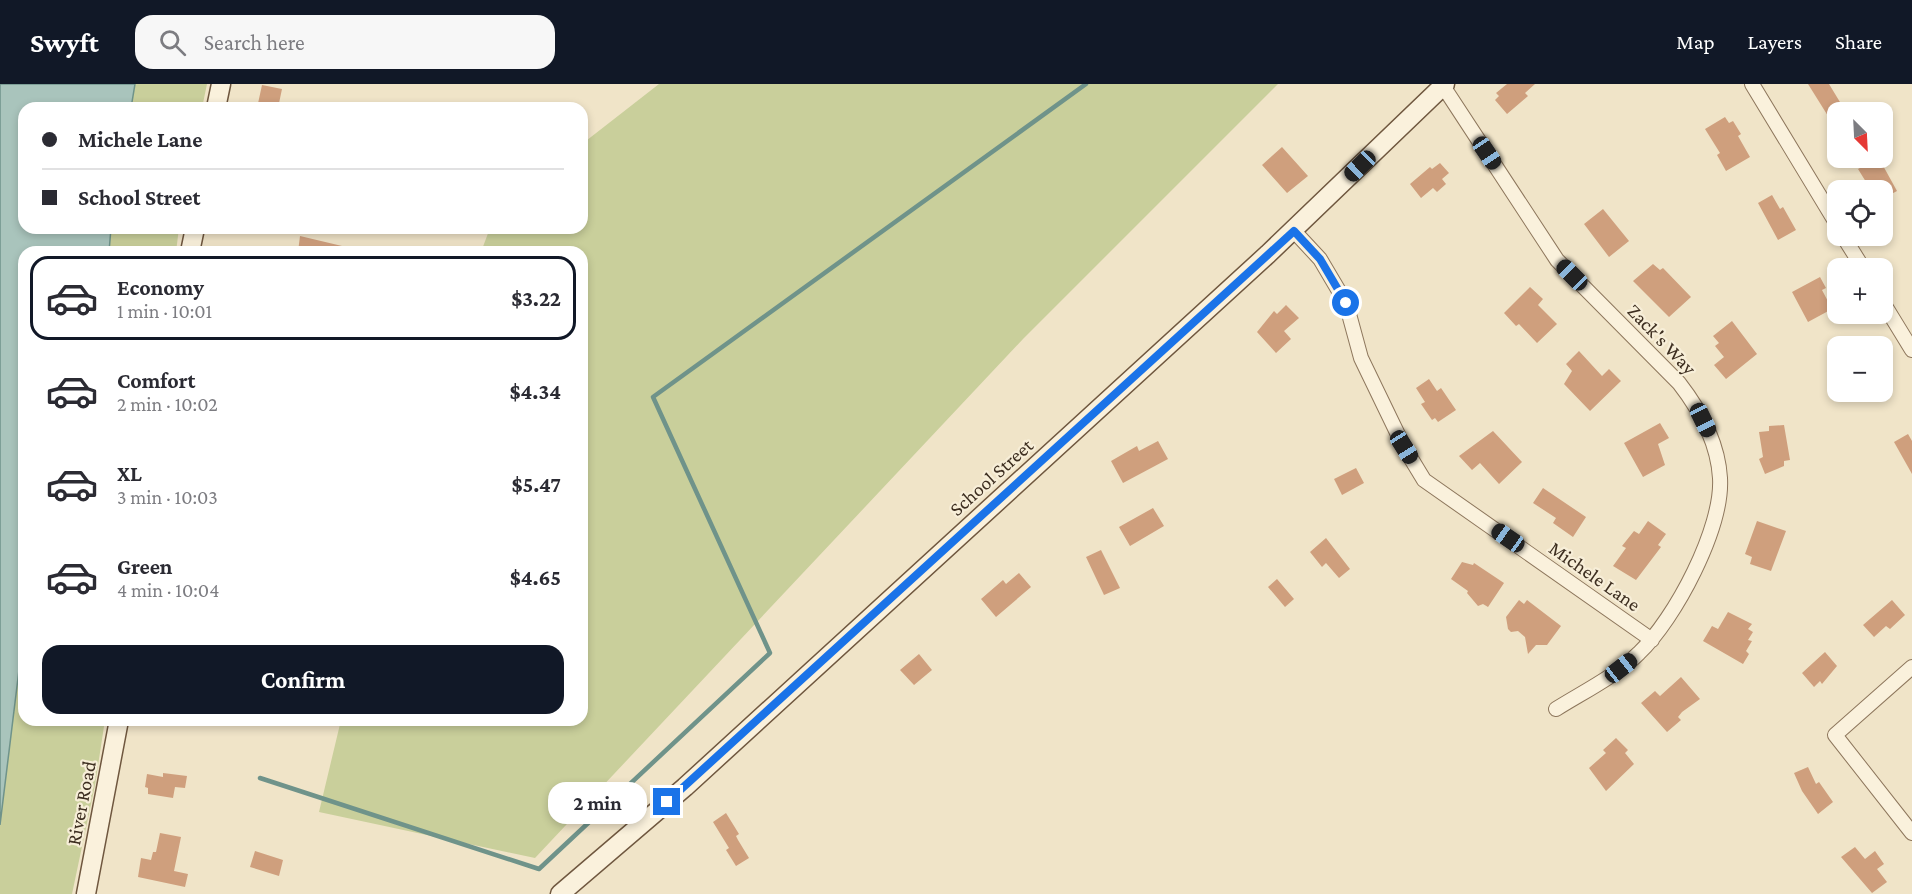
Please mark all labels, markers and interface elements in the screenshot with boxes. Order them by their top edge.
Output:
search box [135,15,555,69]
icon: search [156,26,189,59]
text: Swyft [30,27,99,58]
text: Search here [204,30,305,55]
text: Map [1676,30,1715,54]
text: Layers [1748,30,1802,54]
text: Share [1835,30,1882,54]
north arrow [1827,102,1893,168]
map controls [1827,102,1893,402]
text: Michele Lane [78,127,202,152]
car [1469,133,1505,173]
car [1341,147,1379,185]
button: locate [1827,180,1893,246]
text: School Street [78,185,200,210]
car [1553,256,1591,294]
button: + [1827,258,1893,324]
icon: car [45,271,99,325]
text: Economy [117,275,204,300]
text: $3.22 [511,286,561,311]
route start [1332,289,1359,316]
street label: Zack's Way [1622,299,1702,380]
text: 1 min · 10:01 [117,300,212,322]
button: − [1827,336,1893,402]
icon: car [45,364,99,418]
text: Comfort [117,368,195,393]
text: $4.34 [509,379,561,404]
text: 2 min · 10:02 [117,393,218,415]
car [1687,400,1719,440]
car [1387,427,1421,467]
street label: School Street [945,434,1037,520]
icon: car [45,457,99,511]
text: XL [117,461,142,486]
text: $5.47 [512,472,561,497]
text: 3 min · 10:03 [117,486,218,508]
car [1488,520,1528,556]
street label: Michele Lane [1545,537,1645,616]
icon: car [45,550,99,604]
text: Green [117,554,173,579]
text: $4.65 [510,565,561,590]
text: 4 min · 10:04 [117,579,219,601]
button: Confirm [42,645,564,714]
car [1601,650,1641,686]
street label: River Road [62,758,100,847]
callout: 2 min [547,781,646,823]
route end [653,788,680,815]
text: 2 min [573,792,622,814]

